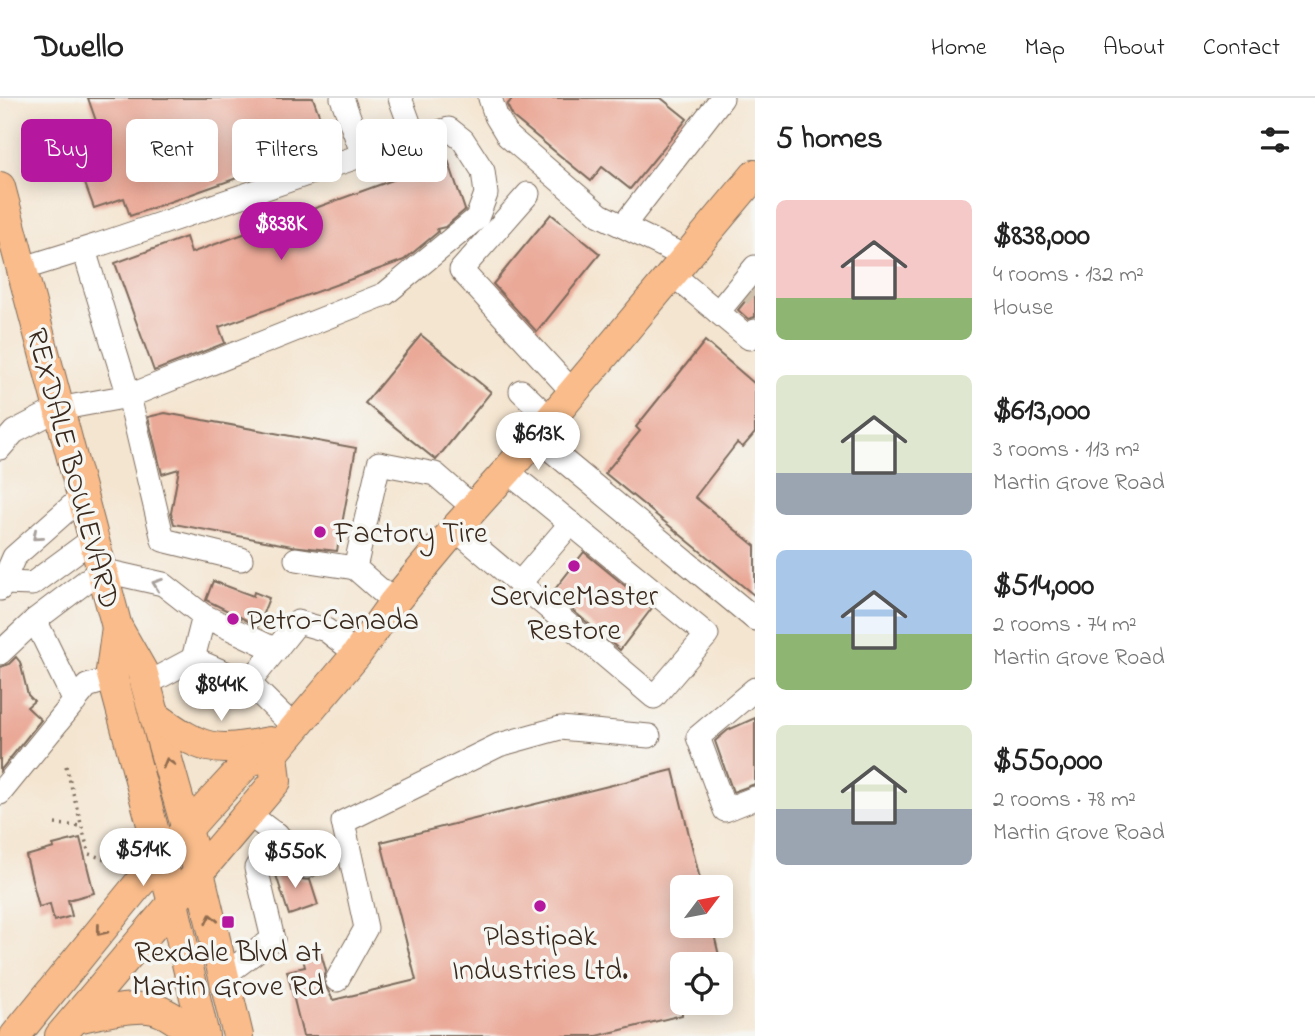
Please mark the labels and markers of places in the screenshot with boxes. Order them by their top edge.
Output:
pin: $838K [232,202,330,262]
pin: $613K [489,412,587,472]
place label: Factory Tire [333,513,488,557]
marker: Factory Tire [312,524,328,540]
marker: ServiceMaster Restore [566,558,582,574]
place label: ServiceMaster Restore [490,576,659,654]
place label: Petro-Canada [247,600,419,644]
marker: Petro-Canada [225,611,241,627]
pin: $844K [172,664,270,723]
pin: $514K [94,828,192,888]
pin: $550K [246,830,344,890]
marker: Plastipak Industries Ltd. [532,898,548,914]
marker: Rexdale Blvd at Martin Grove Rd [220,914,236,930]
place label: Plastipak Industries Ltd. [452,916,628,994]
place label: Rexdale Blvd at Martin Grove Rd [132,932,324,1010]

